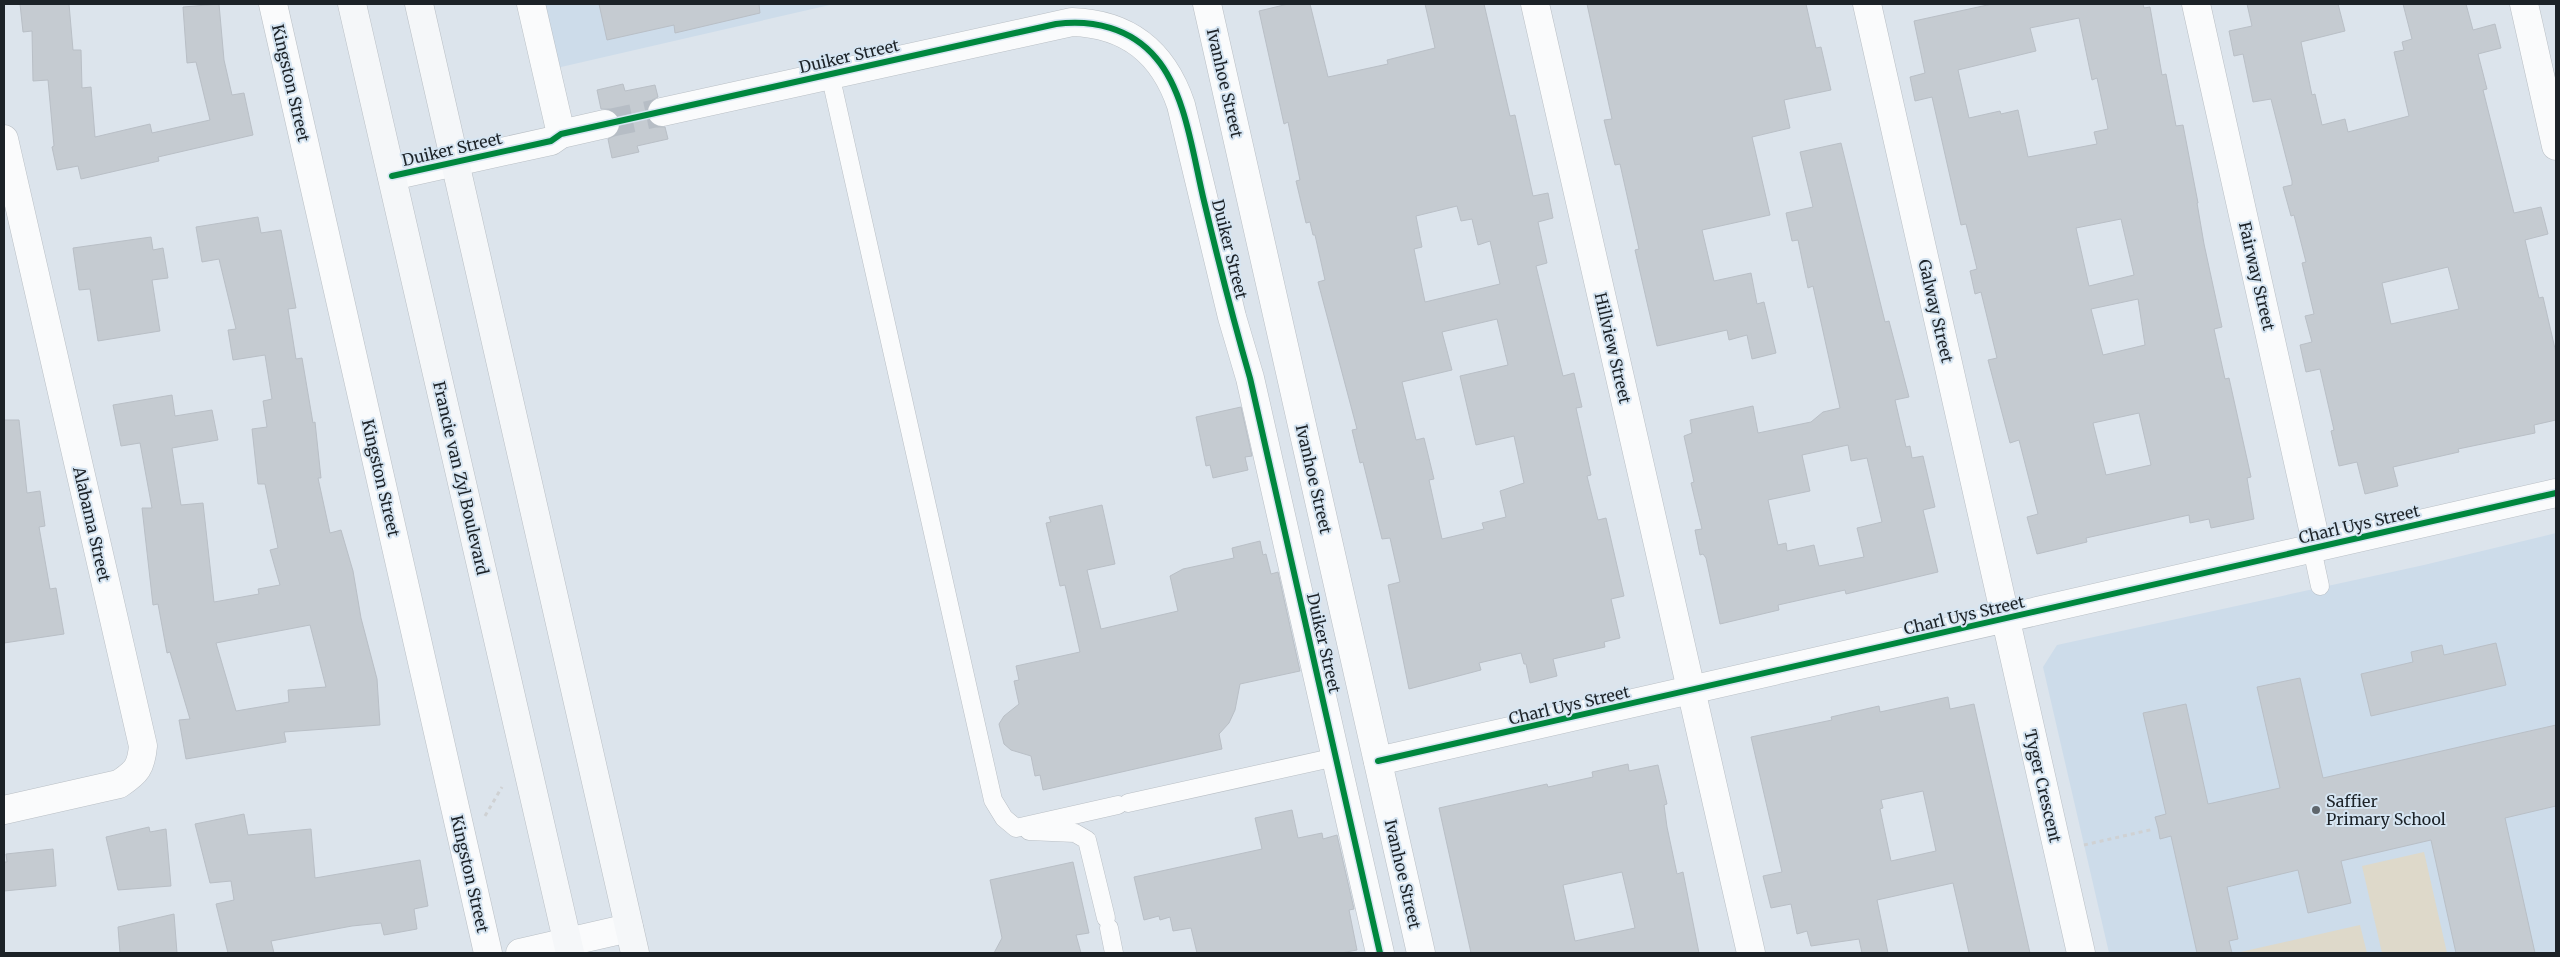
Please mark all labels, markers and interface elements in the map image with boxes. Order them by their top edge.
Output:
street label: Kingston Street [268,22,314,144]
street label: Ivanhoe Street [1203,26,1247,140]
street label: Duiker Street [797,35,902,77]
street label: Duiker Street [400,128,505,170]
street label: Duiker Street [1208,197,1252,302]
street label: Fairway Street [2235,220,2279,333]
street label: Galway Street [1914,257,1958,365]
street label: Hillview Street [1590,290,1636,406]
street label: Francie van Zyl Boulevard [429,379,493,577]
street label: Kingston Street [358,417,404,539]
street label: Ivanhoe Street [1292,422,1336,536]
street label: Alabama Street [69,464,115,584]
street label: Charl Uys Street [2297,500,2422,548]
street label: Duiker Street [1303,591,1345,696]
street label: Charl Uys Street [1902,591,2027,639]
street label: Charl Uys Street [1507,681,1632,729]
street label: Tyger Crescent [2020,727,2066,845]
place label: Saffier Primary School [2326,791,2446,829]
marker: Saffier Primary School [2310,804,2322,816]
street label: Kingston Street [447,813,493,935]
street label: Ivanhoe Street [1381,817,1425,931]

